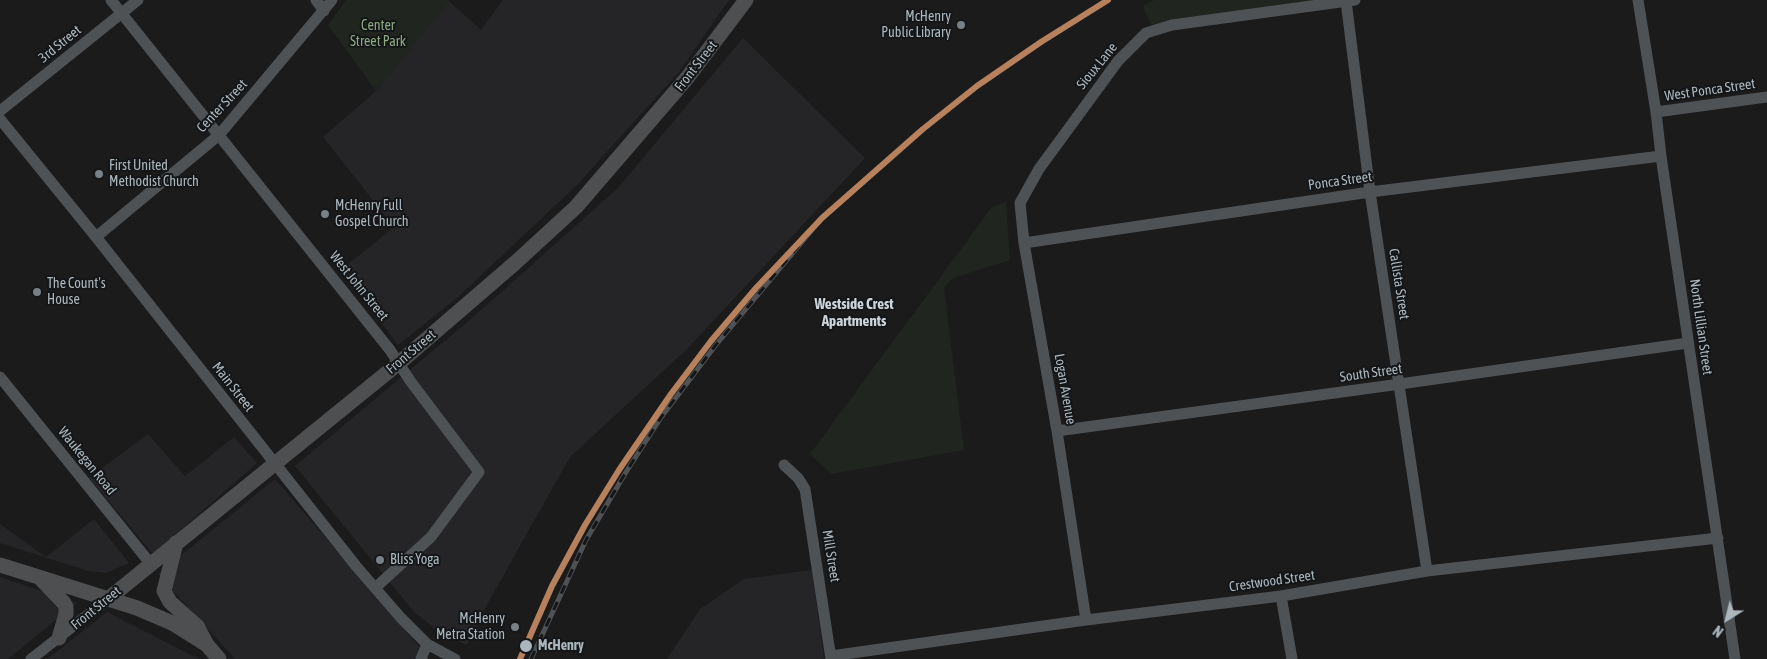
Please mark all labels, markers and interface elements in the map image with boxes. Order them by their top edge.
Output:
place label: McHenry Public Library [881,9,951,41]
park label: Center Street Park [350,18,406,50]
marker: McHenry Public Library [955,19,967,31]
street label: 3rd Street [35,22,85,66]
street label: Front Street [671,37,721,95]
street label: Sioux Lane [1073,39,1121,93]
street label: West Ponca Street [1664,75,1756,105]
street label: Center Street [193,76,251,136]
place label: First United Methodist Church [109,158,199,190]
marker: First United Methodist Church [93,168,105,180]
street label: Ponca Street [1307,168,1373,194]
place label: McHenry Full Gospel Church [335,198,409,230]
marker: McHenry Full Gospel Church [319,208,331,220]
street label: Callista Street [1385,247,1413,321]
street label: West John Street [326,248,392,324]
place label: The Count's House [47,276,106,308]
street label: North Lillian Street [1686,278,1716,376]
marker: The Count's House [31,286,43,298]
district label: Westside Crest Apartments [814,295,894,330]
street label: Front Street [383,326,439,378]
street label: Logan Avenue [1051,352,1079,426]
street label: Main Street [208,359,258,415]
street label: South Street [1339,360,1403,386]
street label: Waukegan Road [54,423,120,499]
street label: Mill Street [819,529,843,583]
place label: Bliss Yoga [390,552,440,568]
marker: Bliss Yoga [374,554,386,566]
street label: Crestwood Street [1228,567,1316,595]
street label: Front Street [68,583,124,633]
north arrow [1702,594,1752,644]
place label: McHenry Metra Station [436,611,505,644]
marker: McHenry Metra Station [509,621,521,633]
text: N [1710,622,1726,640]
marker: McHenry [518,638,534,654]
place label: McHenry [538,638,584,654]

